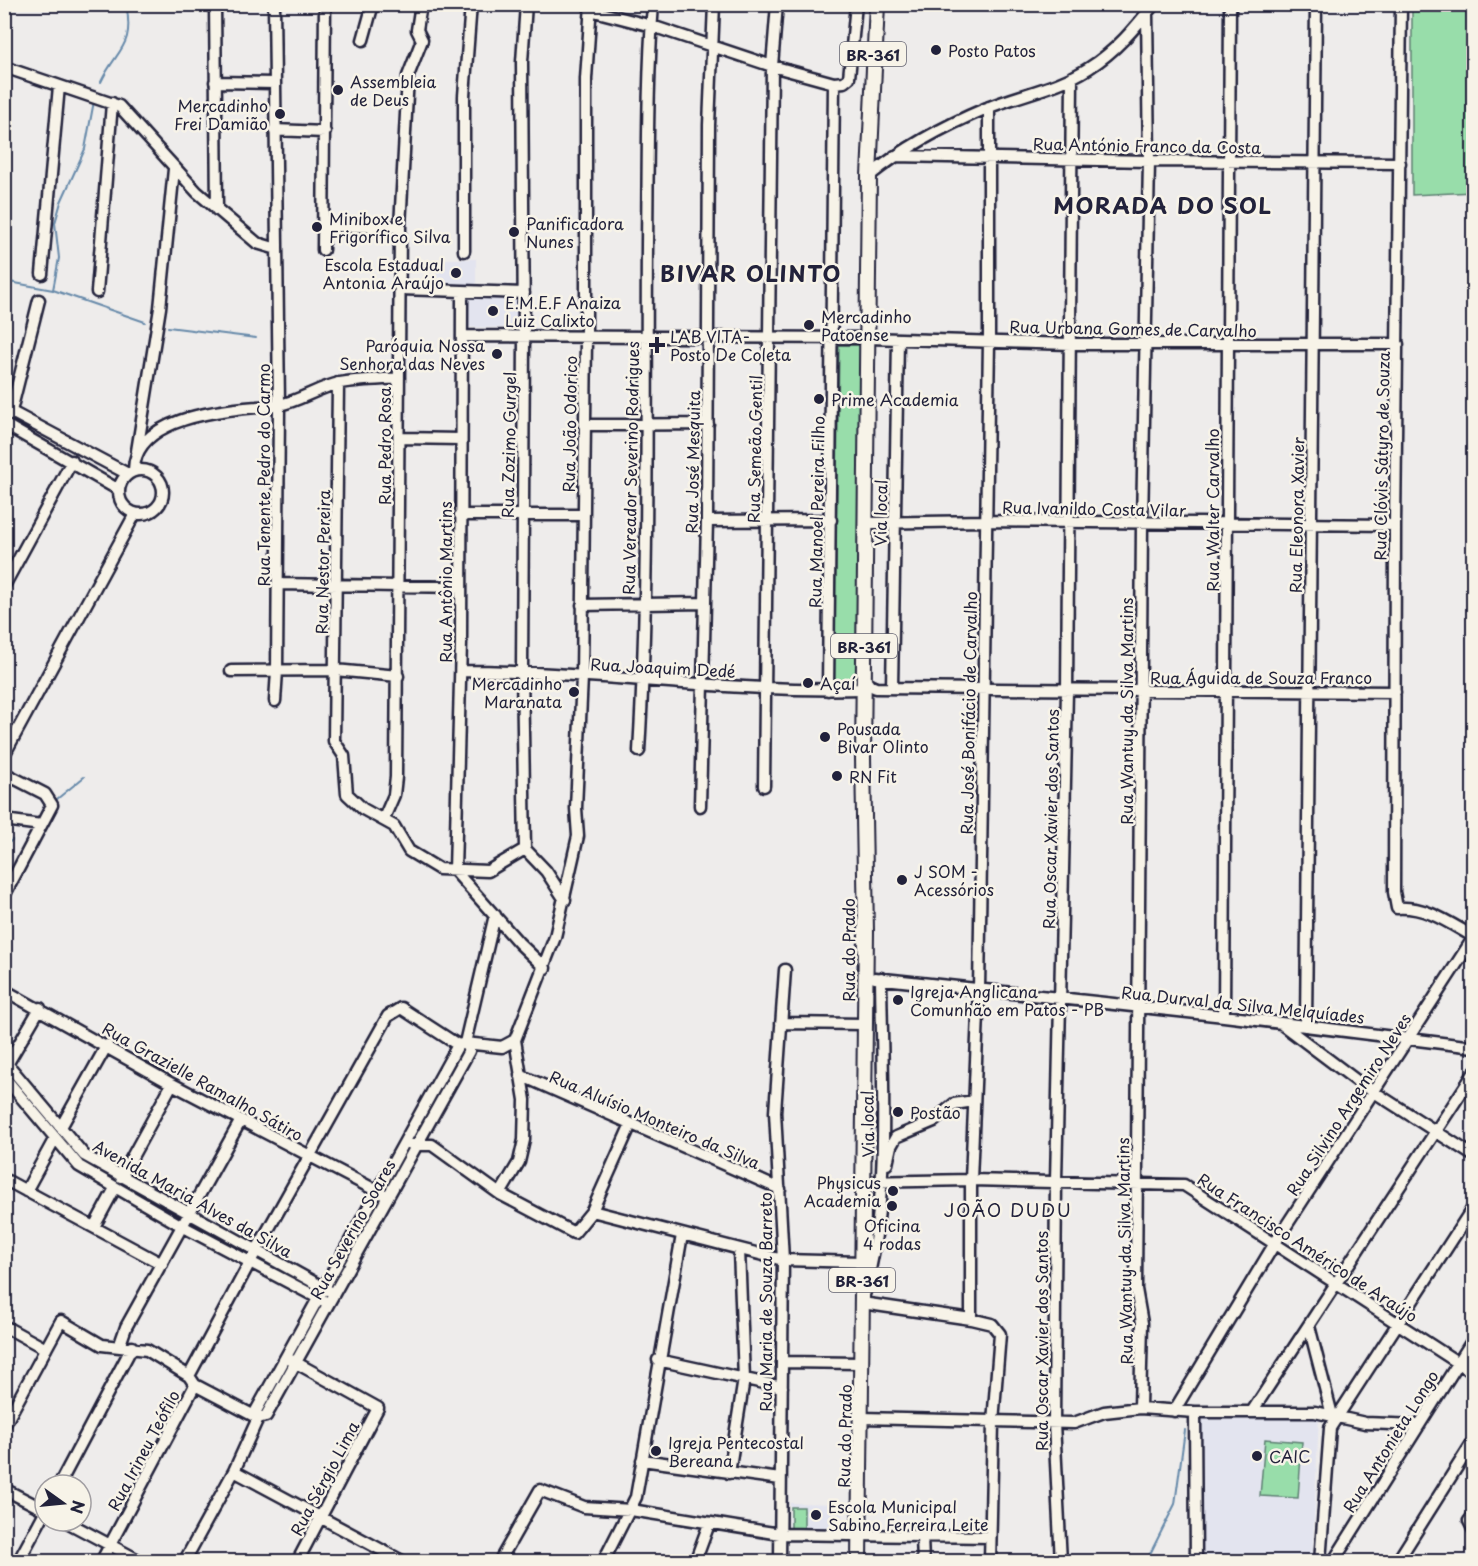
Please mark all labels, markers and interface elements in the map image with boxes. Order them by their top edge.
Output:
place label: Posto Patos [948,38,1036,62]
road number: BR-361 [840,42,906,66]
marker: Posto Patos [929,43,943,57]
place label: Assembleia de Deus [350,69,436,111]
marker: Assembleia de Deus [331,83,345,97]
place label: Mercadinho Frei Damião [174,93,268,135]
marker: Mercadinho Frei Damião [273,107,287,121]
street label: Rua António Franco da Costa [1033,131,1261,159]
district label: MORADA DO SOL [1053,188,1273,221]
place label: Minibox e Frigorífico Silva [329,206,451,248]
place label: Panificadora Nunes [526,211,624,253]
marker: Minibox e Frigorífico Silva [310,220,324,234]
marker: Panificadora Nunes [507,225,521,239]
place label: Escola Estadual Antonia Araújo [323,252,444,294]
district label: BIVAR OLINTO [660,256,842,289]
marker: Escola Estadual Antonia Araújo [449,266,463,280]
place label: E.M.E.F Anaiza Luiz Calixto [505,290,621,332]
marker: E.M.E.F Anaiza Luiz Calixto [486,304,500,318]
place label: Mercadinho Patoense [821,304,912,346]
street label: Rua Urbana Gomes de Carvalho [1009,314,1257,342]
marker: Mercadinho Patoense [802,318,816,332]
place label: LAB VITA- Posto De Coleta [670,324,791,366]
place label: Paróquia Nossa Senhora das Neves [339,333,485,375]
marker: LAB VITA- Posto De Coleta [648,336,666,354]
street label: Rua Vereador Severino Rodrigues [616,341,644,595]
marker: Paróquia Nossa Senhora das Neves [490,347,504,361]
street label: Rua Clóvis Sátyro de Souza [1367,351,1395,561]
street label: Rua João Odorico [556,355,582,492]
street label: Rua Tenente Pedro do Carmo [251,363,275,586]
street label: Rua Zozimo Gurgel [495,372,521,518]
street label: Rua Semeão Gentil [741,375,767,523]
street label: Rua Pedro Rosa [372,387,396,505]
place label: Prime Academia [831,387,959,411]
street label: Rua José Mesquita [679,390,705,534]
marker: Prime Academia [812,392,826,406]
street label: Rua Manoel Pereira Filho [802,416,830,608]
street label: Rua Walter Carvalho [1200,428,1224,592]
street label: Rua Eleonora Xavier [1283,436,1309,593]
street label: Via local [867,479,893,547]
street label: Rua Nestor Pereira [309,489,335,635]
street label: Rua Ivanildo Costa Vilar [1002,494,1187,522]
street label: Rua Antônio Martins [433,501,457,663]
street label: Rua José Bonifácio de Carvalho [954,591,982,835]
street label: Rua Wantuy da Silva Martins [1114,597,1138,825]
road number: BR-361 [831,634,897,658]
street label: Rua Joaquim Dedé [590,651,737,683]
street label: Rua Águida de Souza Franco [1150,665,1372,689]
place label: Mercadinho Maranata [472,671,562,713]
place label: Açaí [820,671,856,695]
marker: Açaí [801,676,815,690]
marker: Mercadinho Maranata [567,685,581,699]
street label: Rua Oscar Xavier dos Santos [1036,709,1064,929]
place label: Pousada Bivar Olinto [837,716,929,758]
marker: Pousada Bivar Olinto [818,730,832,744]
place label: RN Fit [849,764,897,788]
marker: RN Fit [830,769,844,783]
place label: J SOM - Acessórios [914,859,994,901]
marker: J SOM - Acessórios [895,873,909,887]
street label: Rua do Prado [836,898,860,1002]
place label: Igreja Anglicana Comunhão em Patos - PB [910,979,1104,1021]
street label: Rua Durval da Silva Melquíades [1120,979,1366,1029]
marker: Igreja Anglicana Comunhão em Patos - PB [891,993,905,1007]
street label: Rua Silvino Argemiro Neves [1280,1008,1416,1200]
street label: Rua Grazielle Ramalho Sátiro [98,1016,308,1146]
street label: Rua Aluísio Monteiro da Silva [546,1064,764,1174]
street label: Via local [854,1090,880,1158]
place label: Postão [910,1100,961,1124]
marker: Postão [891,1105,905,1119]
street label: Avenida Maria Alves da Silva [89,1133,297,1263]
street label: Rua Wantuy da Silva Martins [1110,1137,1138,1365]
street label: Rua Severino Soares [303,1155,401,1303]
street label: Rua Francisco Américo de Araújo [1193,1167,1423,1327]
place label: Physicus Academia [804,1170,881,1212]
marker: Physicus Academia [886,1184,900,1198]
street label: Rua Maria de Souza Barreto [753,1192,777,1412]
district label: JOÃO DUDU [944,1196,1072,1223]
marker: Oficina 4 rodas [885,1199,899,1213]
place label: Oficina 4 rodas [863,1213,921,1255]
street label: Rua Oscar Xavier dos Santos [1029,1231,1053,1451]
road number: BR-361 [829,1268,895,1292]
street label: Rua Antonieta Longo [1336,1365,1444,1517]
street label: Rua do Prado [831,1384,857,1488]
street label: Rua Irineu Teófilo [101,1385,185,1515]
street label: Rua Sérgio Lima [284,1416,364,1540]
place label: Igreja Pentecostal Bereana [668,1430,804,1472]
marker: Igreja Pentecostal Bereana [649,1444,663,1458]
place label: CAIC [1269,1444,1311,1468]
marker: CAIC [1250,1449,1264,1463]
north arrow [33,1473,93,1533]
place label: Escola Municipal Sabino Ferreira Leite [828,1494,989,1536]
text: N [65,1498,92,1516]
marker: Escola Municipal Sabino Ferreira Leite [809,1508,823,1522]

